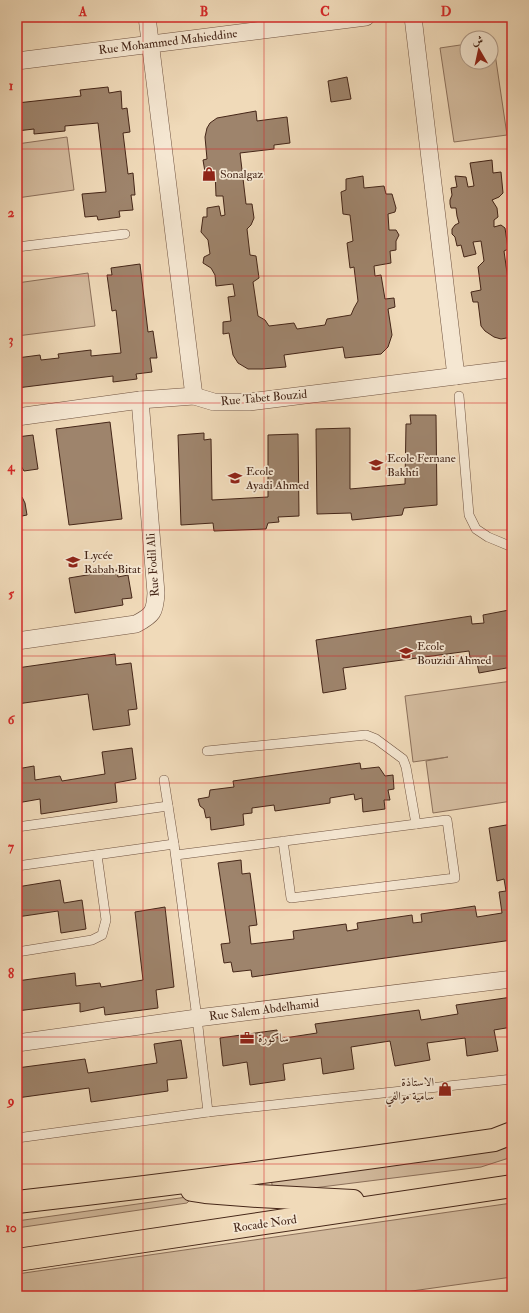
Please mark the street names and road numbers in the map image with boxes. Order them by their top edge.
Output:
street label: Rue Mohammed Mahieddine [98,26,238,58]
street label: Rue Tabet Bouzid [220,387,308,409]
street label: Rue Fodil Ali [143,533,163,597]
street label: Rue Salem Abdelhamid [208,996,320,1024]
street label: Rocade Nord [232,1212,298,1236]

